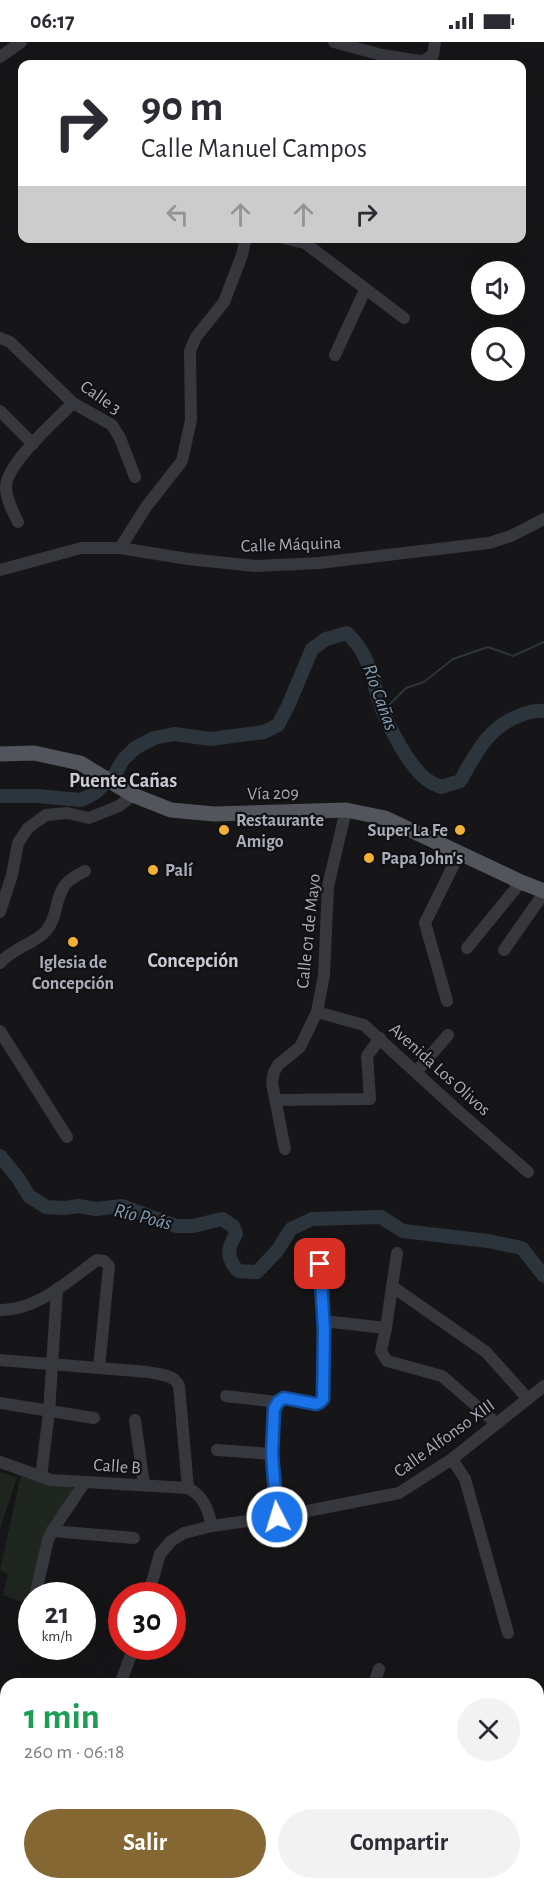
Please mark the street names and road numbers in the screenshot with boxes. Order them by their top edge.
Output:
street label: Calle 3 [77,377,124,418]
street label: Calle Máquina [241,534,342,556]
street label: Vía 209 [247,785,299,803]
street label: Calle 01 de Mayo [294,873,324,989]
street label: Avenida Los Olivos [385,1020,493,1120]
street label: Calle Alfonso XIII [391,1396,498,1481]
street label: Calle B [93,1456,141,1478]

